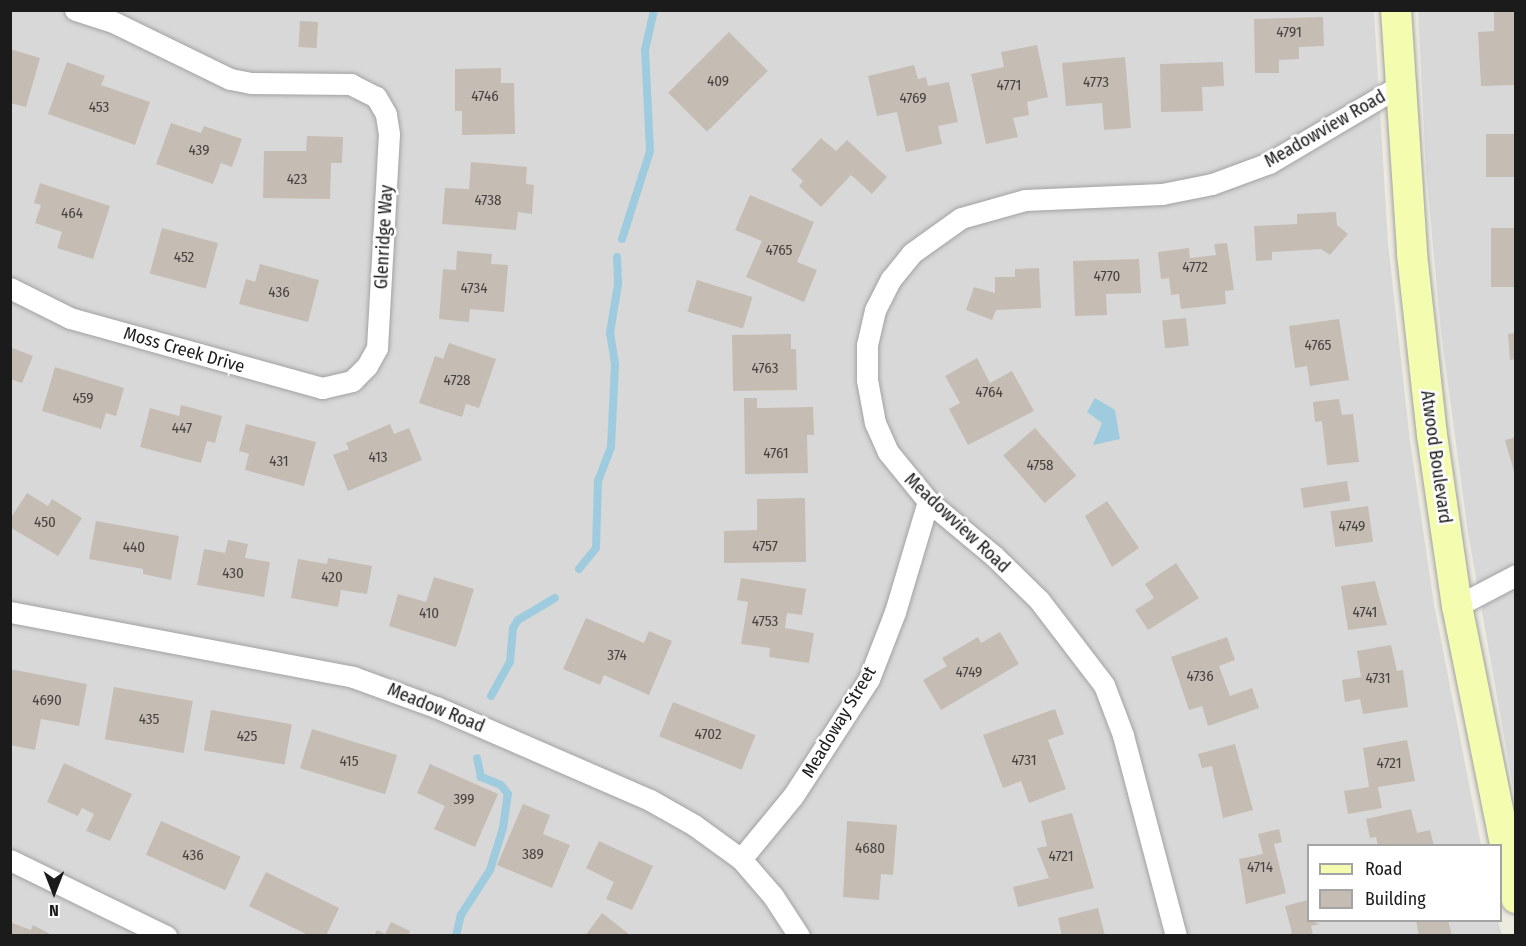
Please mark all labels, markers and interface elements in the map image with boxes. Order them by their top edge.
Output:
house number: 4791 [1276,24,1302,42]
house number: 409 [707,73,729,91]
house number: 4773 [1083,74,1109,92]
house number: 4771 [997,77,1021,95]
street label: Meadowview Road [1261,86,1389,172]
house number: 4746 [471,88,499,106]
house number: 4769 [899,90,927,108]
house number: 453 [89,99,109,117]
house number: 439 [189,142,209,160]
house number: 423 [287,171,307,189]
street label: Glenridge Way [370,184,398,290]
house number: 4738 [474,192,502,210]
house number: 464 [61,205,83,223]
house number: 4765 [766,242,792,260]
house number: 452 [174,249,194,267]
house number: 4772 [1182,259,1208,277]
house number: 4770 [1094,268,1120,286]
house number: 4734 [461,280,487,298]
house number: 436 [268,284,290,302]
street label: Moss Creek Drive [121,322,247,378]
house number: 4765 [1305,337,1331,355]
house number: 4763 [752,360,778,378]
house number: 4728 [444,372,470,390]
house number: 4764 [975,384,1003,402]
street label: Atwood Boulevard [1416,389,1456,525]
house number: 459 [72,390,94,408]
house number: 447 [172,420,192,438]
house number: 4761 [763,445,789,463]
house number: 413 [368,449,388,467]
house number: 431 [269,453,289,471]
house number: 4758 [1026,457,1054,475]
street label: Meadowview Road [900,469,1014,577]
house number: 450 [34,514,56,532]
house number: 4749 [1339,518,1365,536]
house number: 4757 [752,538,778,556]
house number: 440 [123,539,145,557]
house number: 430 [222,565,244,583]
house number: 420 [321,569,343,587]
house number: 4741 [1353,604,1377,622]
house number: 410 [419,605,439,623]
house number: 4753 [752,613,778,631]
house number: 374 [607,647,627,665]
street label: Meadoway Street [797,662,881,782]
house number: 4749 [956,664,982,682]
house number: 4736 [1186,668,1214,686]
house number: 4731 [1365,670,1391,688]
street label: Meadow Road [384,679,488,737]
house number: 4690 [32,692,62,710]
house number: 435 [139,711,159,729]
house number: 4702 [694,726,722,744]
house number: 425 [237,728,257,746]
house number: 4731 [1011,752,1037,770]
house number: 415 [339,753,359,771]
house number: 4721 [1376,755,1402,773]
house number: 399 [453,791,475,809]
house number: 4680 [855,840,885,858]
legend [1307,844,1502,922]
house number: 389 [522,846,544,864]
house number: 436 [182,847,204,865]
house number: 4721 [1048,848,1074,866]
text: Road [1365,858,1402,880]
house number: 4714 [1247,859,1273,877]
north arrow [24,862,84,922]
text: Building [1365,888,1426,910]
text: N [49,901,59,920]

